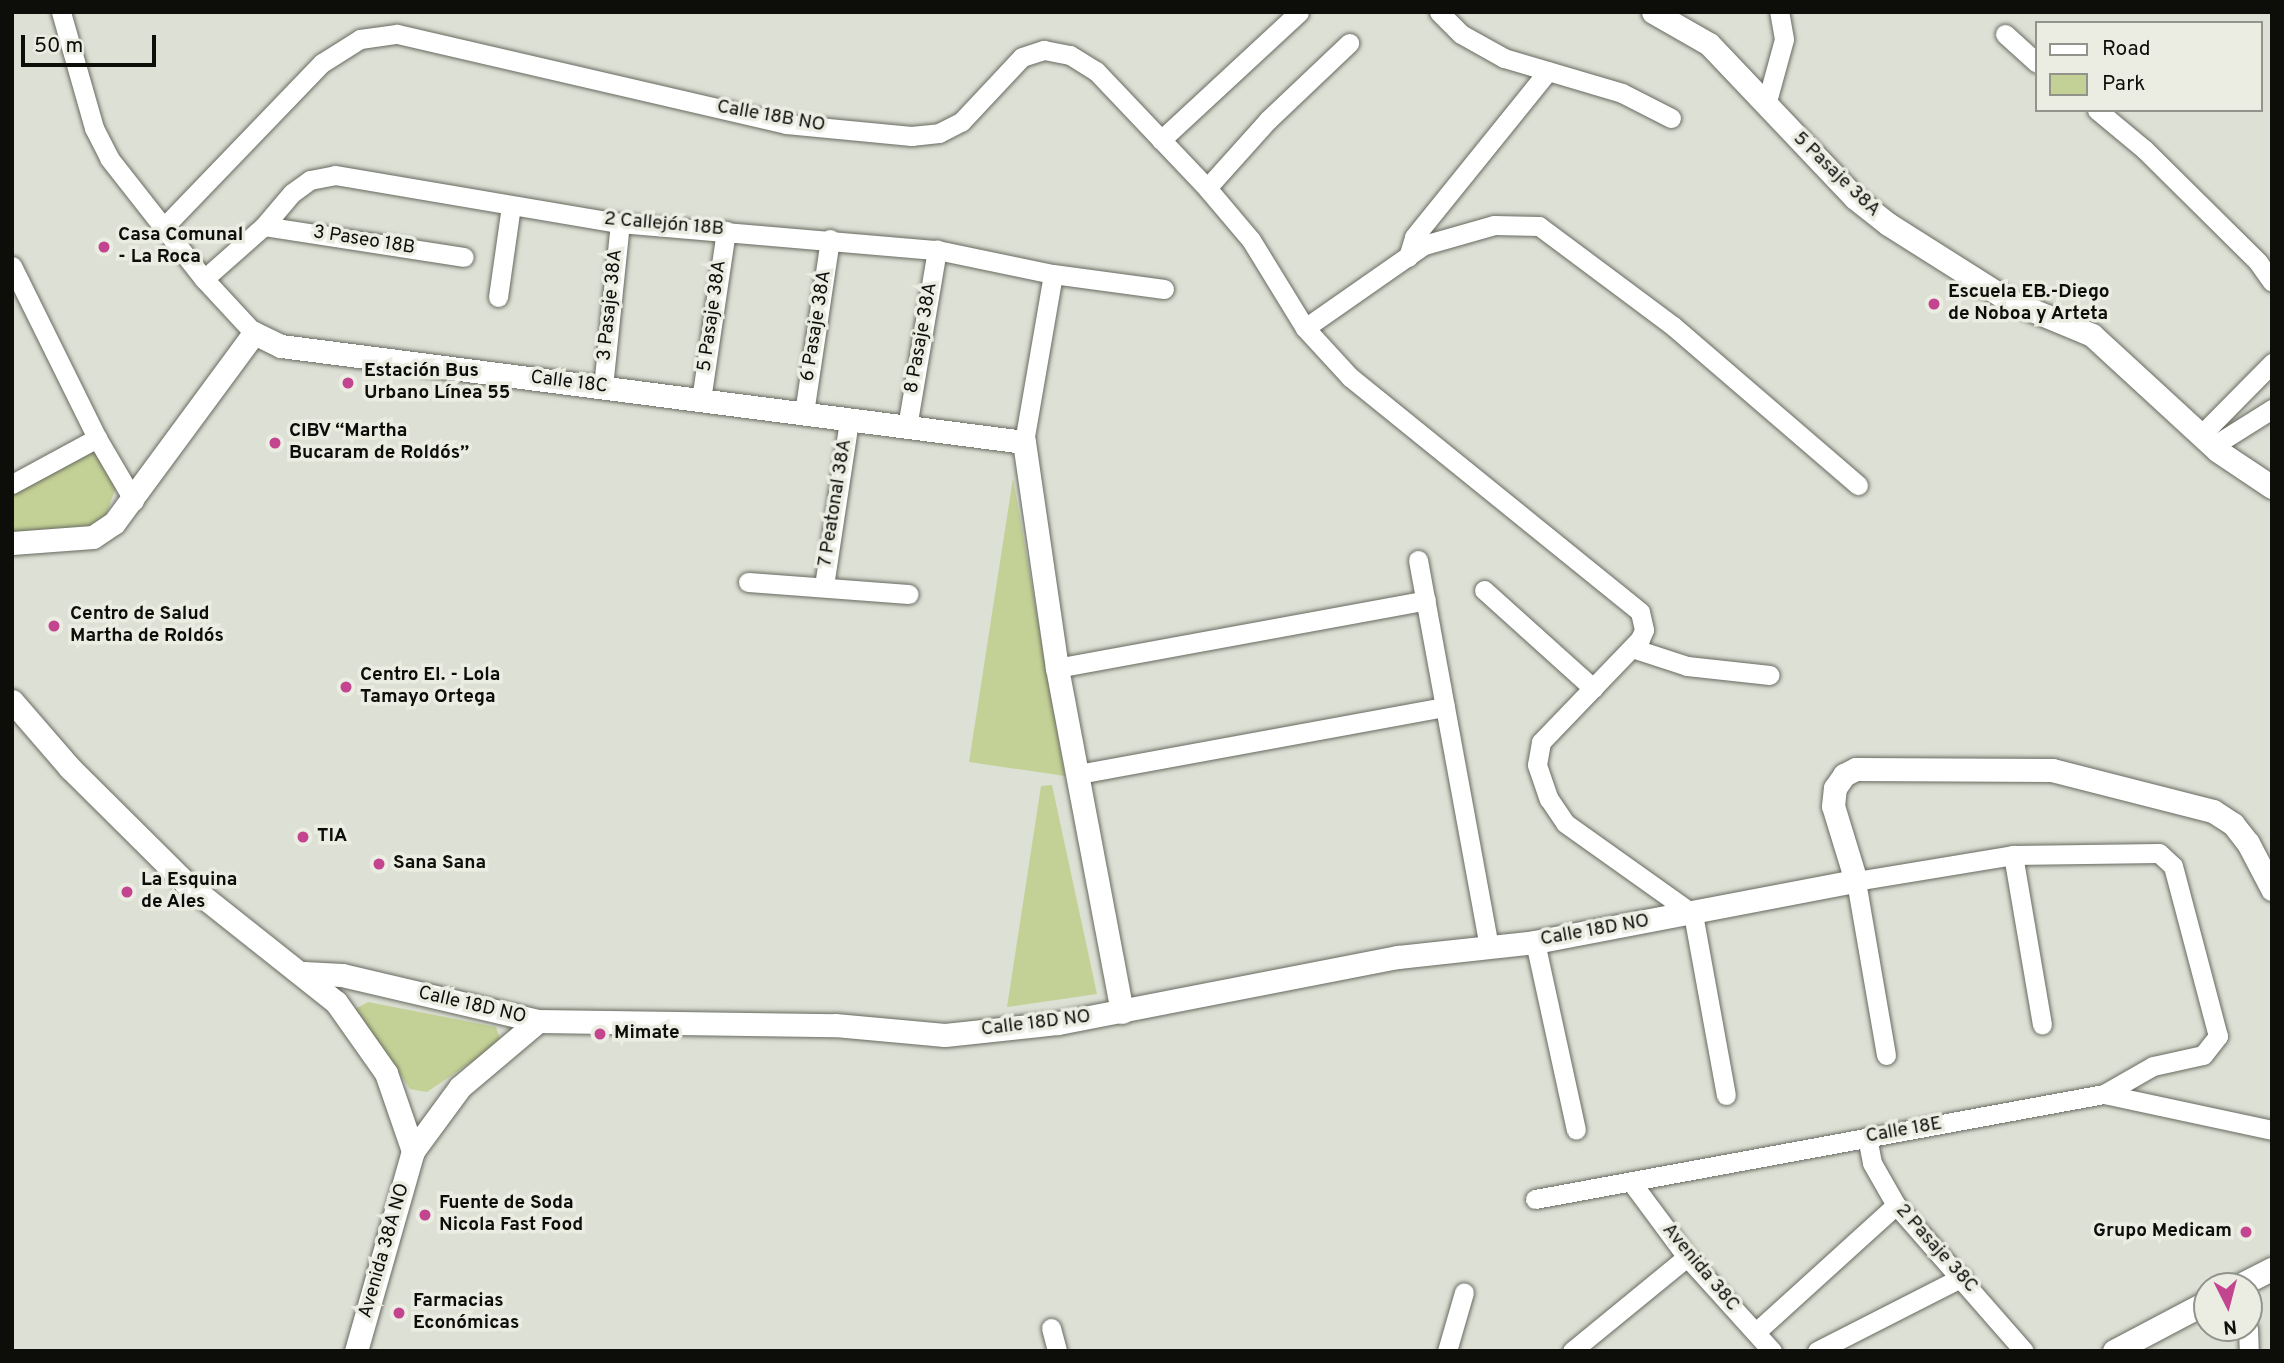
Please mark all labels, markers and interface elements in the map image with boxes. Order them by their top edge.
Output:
scale bar [24,21,159,65]
legend [2036,21,2263,112]
text: 50 m [34,33,83,60]
text: Road [2102,36,2151,63]
text: Park [2102,71,2145,98]
street label: Calle 18B NO [715,96,827,138]
street label: 5 Pasaje 38A [1788,128,1884,222]
street label: 2 Callejón 18B [603,208,725,242]
street label: 3 Paseo 18B [311,222,417,260]
place label: Casa Comunal - La Roca [118,225,243,269]
marker: Casa Comunal - La Roca [96,239,112,255]
street label: 3 Pasaje 38A [594,248,628,362]
street label: 5 Pasaje 38A [694,259,732,373]
street label: 6 Pasaje 38A [797,269,837,383]
street label: 8 Pasaje 38A [901,281,943,395]
place label: Escuela EB.-Diego de Noboa y Arteta [1948,282,2110,326]
marker: Escuela EB.-Diego de Noboa y Arteta [1926,296,1942,312]
place label: Estación Bus Urbano Línea 55 [364,361,510,405]
street label: Calle 18C [529,367,609,399]
marker: Estación Bus Urbano Línea 55 [338,373,358,393]
place label: CIBV “Martha Bucaram de Roldós” [289,421,469,465]
marker: CIBV “Martha Bucaram de Roldós” [267,435,283,451]
street label: 7 Peatonal 38A [815,437,857,569]
place label: Centro de Salud Martha de Roldós [70,604,224,648]
marker: Centro de Salud Martha de Roldós [44,616,64,636]
place label: Centro EI. - Lola Tamayo Ortega [360,665,500,709]
marker: Centro EI. - Lola Tamayo Ortega [338,679,354,695]
place label: TIA [317,826,347,848]
marker: TIA [295,829,311,845]
place label: Sana Sana [393,853,486,875]
marker: Sana Sana [371,856,387,872]
place label: La Esquina de Ales [141,870,237,914]
marker: La Esquina de Ales [119,884,135,900]
street label: Calle 18D NO [1539,910,1651,952]
street label: Calle 18D NO [416,982,528,1030]
street label: Calle 18D NO [980,1006,1092,1042]
place label: Mimate [614,1023,680,1045]
marker: Mimate [592,1026,608,1042]
street label: Calle 18E [1864,1113,1944,1149]
street label: Avenida 38A NO [355,1181,415,1321]
place label: Fuente de Soda Nicola Fast Food [439,1193,583,1237]
street label: 2 Pasaje 38C [1890,1200,1982,1298]
marker: Fuente de Soda Nicola Fast Food [417,1207,433,1223]
street label: Avenida 38C [1657,1219,1743,1317]
place label: Grupo Medicam [2093,1221,2232,1243]
marker: Grupo Medicam [2238,1224,2254,1240]
north arrow [2193,1272,2263,1342]
place label: Farmacias Económicas [413,1291,519,1335]
marker: Farmacias Económicas [391,1305,407,1321]
text: N [2222,1313,2238,1339]

